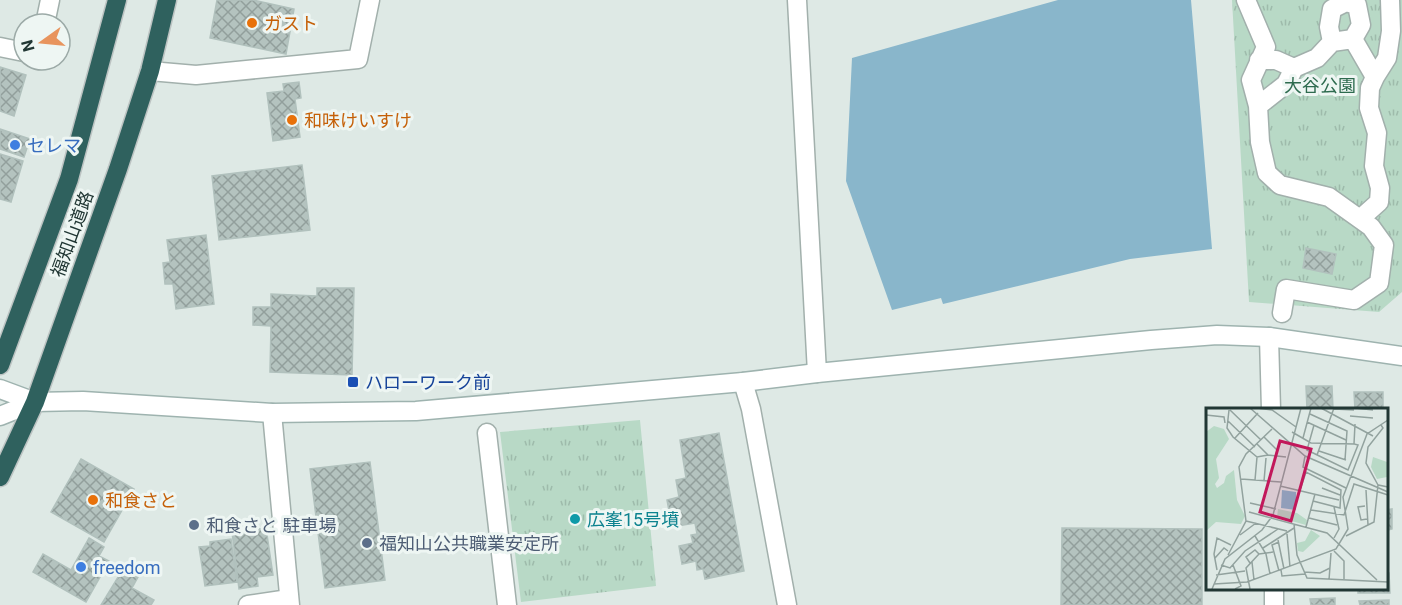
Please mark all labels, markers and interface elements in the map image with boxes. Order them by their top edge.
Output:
north arrow [12,12,72,72]
place label: ガスト [264,13,318,34]
marker: ガスト [245,16,259,30]
text: N [17,38,39,54]
park label: 大谷公園 [1284,75,1356,96]
place label: 和味けいすけ [304,110,412,131]
marker: 和味けいすけ [285,113,299,127]
place label: セレマ [27,135,81,156]
marker: セレマ [8,138,22,152]
street label: 福知山道路 [47,188,97,280]
place label: ハローワーク前 [365,372,491,393]
marker: ハローワーク前 [346,375,360,389]
inset map [1206,408,1387,590]
place label: 和食さと [105,490,177,511]
marker: 和食さと [86,493,100,507]
place label: 広峯15号墳 [587,509,679,530]
marker: 広峯15号墳 [568,512,582,526]
place label: 和食さと 駐車場 [206,515,336,536]
marker: 和食さと 駐車場 [187,518,201,532]
place label: 福知山公共職業安定所 [379,533,559,554]
marker: 福知山公共職業安定所 [360,536,374,550]
place label: freedom [93,557,160,578]
marker: freedom [74,560,88,574]

